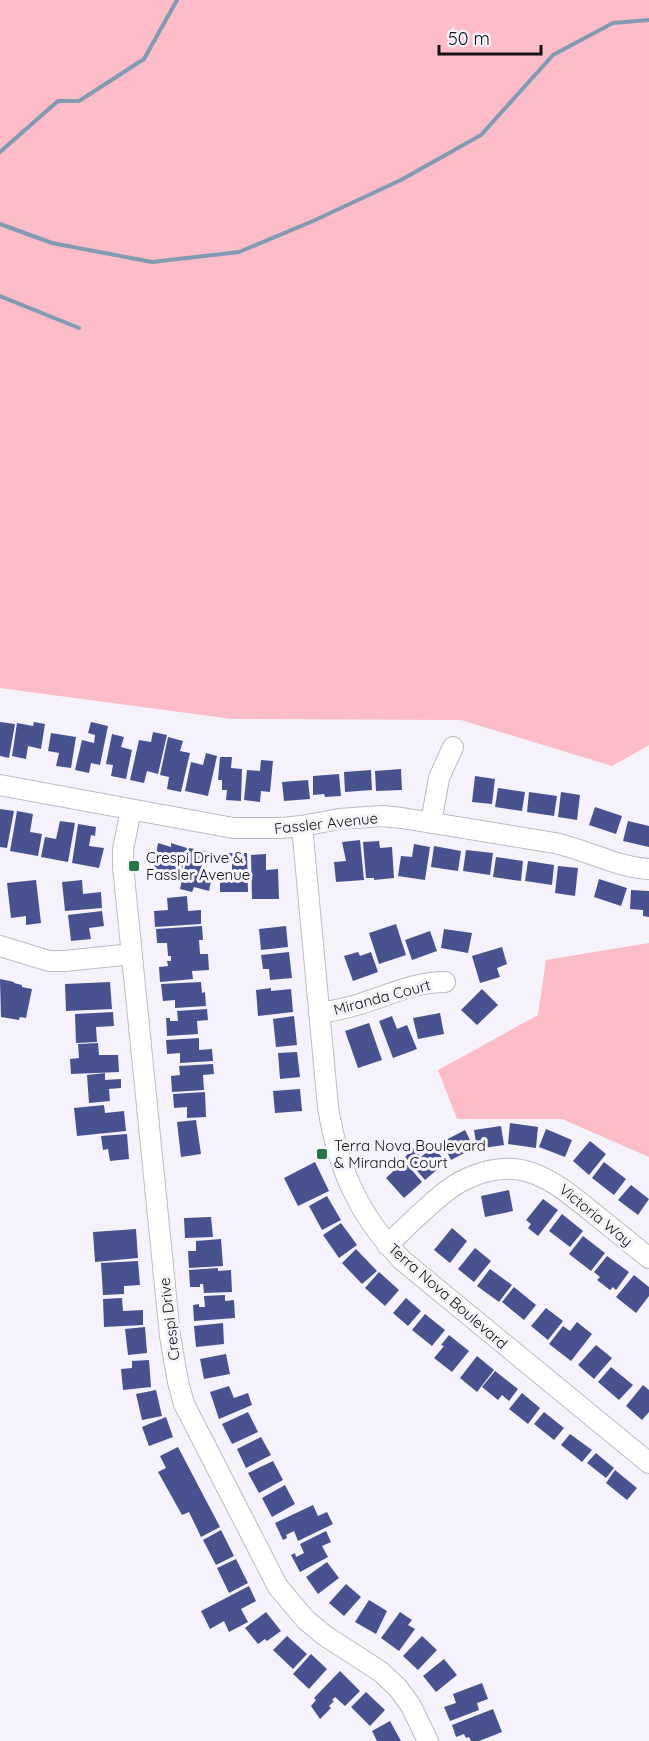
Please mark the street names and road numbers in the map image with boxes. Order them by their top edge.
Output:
street label: Fassler Avenue [273,808,379,838]
street label: Miranda Court [331,975,433,1019]
street label: Victoria Way [555,1180,637,1250]
street label: Terra Nova Boulevard [384,1239,512,1353]
street label: Crespi Drive [154,1277,184,1361]

